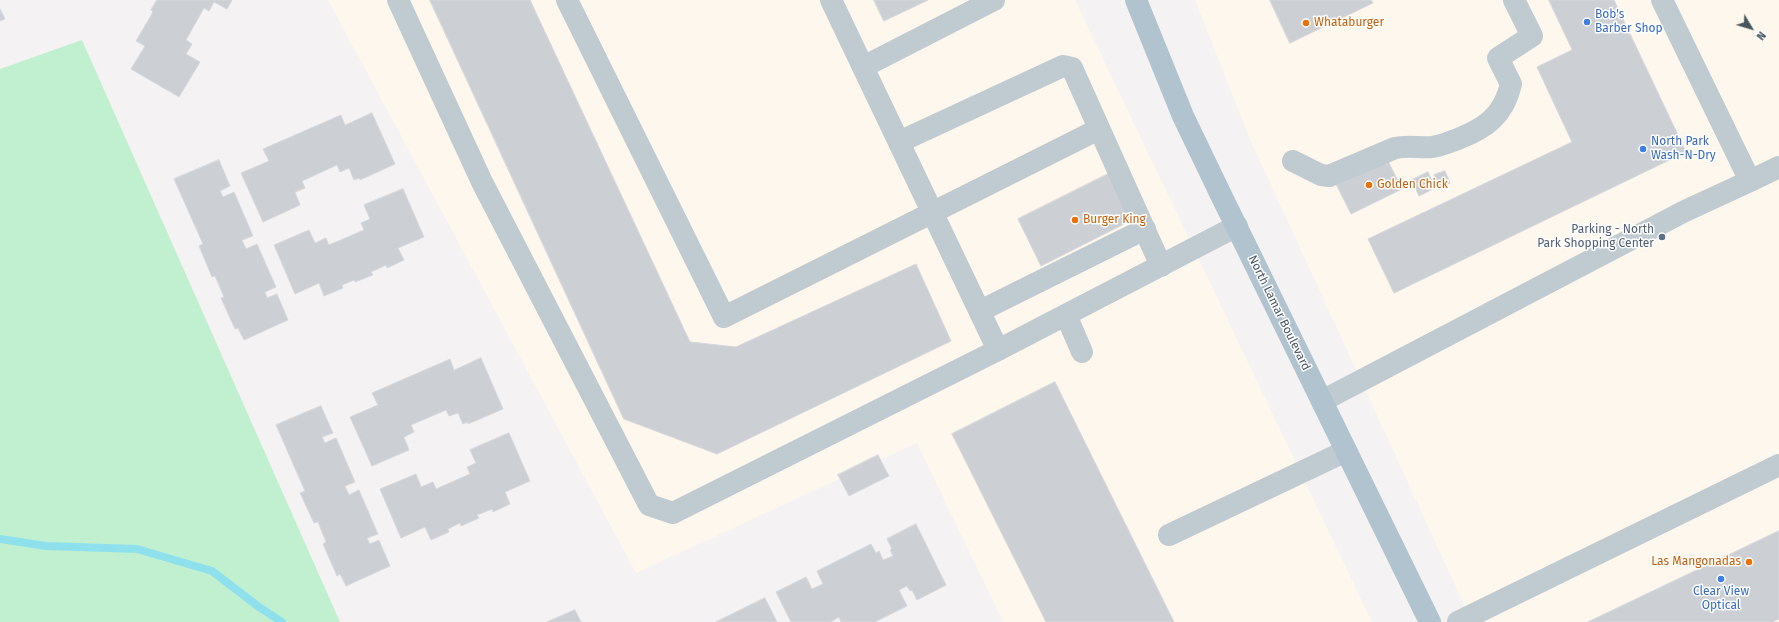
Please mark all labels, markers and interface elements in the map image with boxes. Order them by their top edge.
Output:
place label: Bob's Barber Shop [1595,8,1663,36]
north arrow [1731,8,1771,48]
place label: Whataburger [1314,16,1384,30]
marker: Bob's Barber Shop [1582,17,1592,27]
marker: Whataburger [1301,18,1311,28]
text: N [1753,29,1768,43]
place label: North Park Wash-N-Dry [1651,135,1716,163]
marker: North Park Wash-N-Dry [1638,144,1648,154]
place label: Golden Chick [1377,178,1448,192]
marker: Golden Chick [1364,180,1374,190]
place label: Burger King [1083,213,1146,227]
marker: Burger King [1070,215,1080,225]
place label: Parking - North Park Shopping Center [1537,223,1654,251]
marker: Parking - North Park Shopping Center [1657,232,1667,242]
street label: North Lamar Boulevard [1245,253,1313,373]
place label: Las Mangonadas [1651,555,1741,569]
marker: Las Mangonadas [1744,557,1754,567]
marker: Clear View Optical [1716,574,1726,584]
place label: Clear View Optical [1693,585,1749,613]

